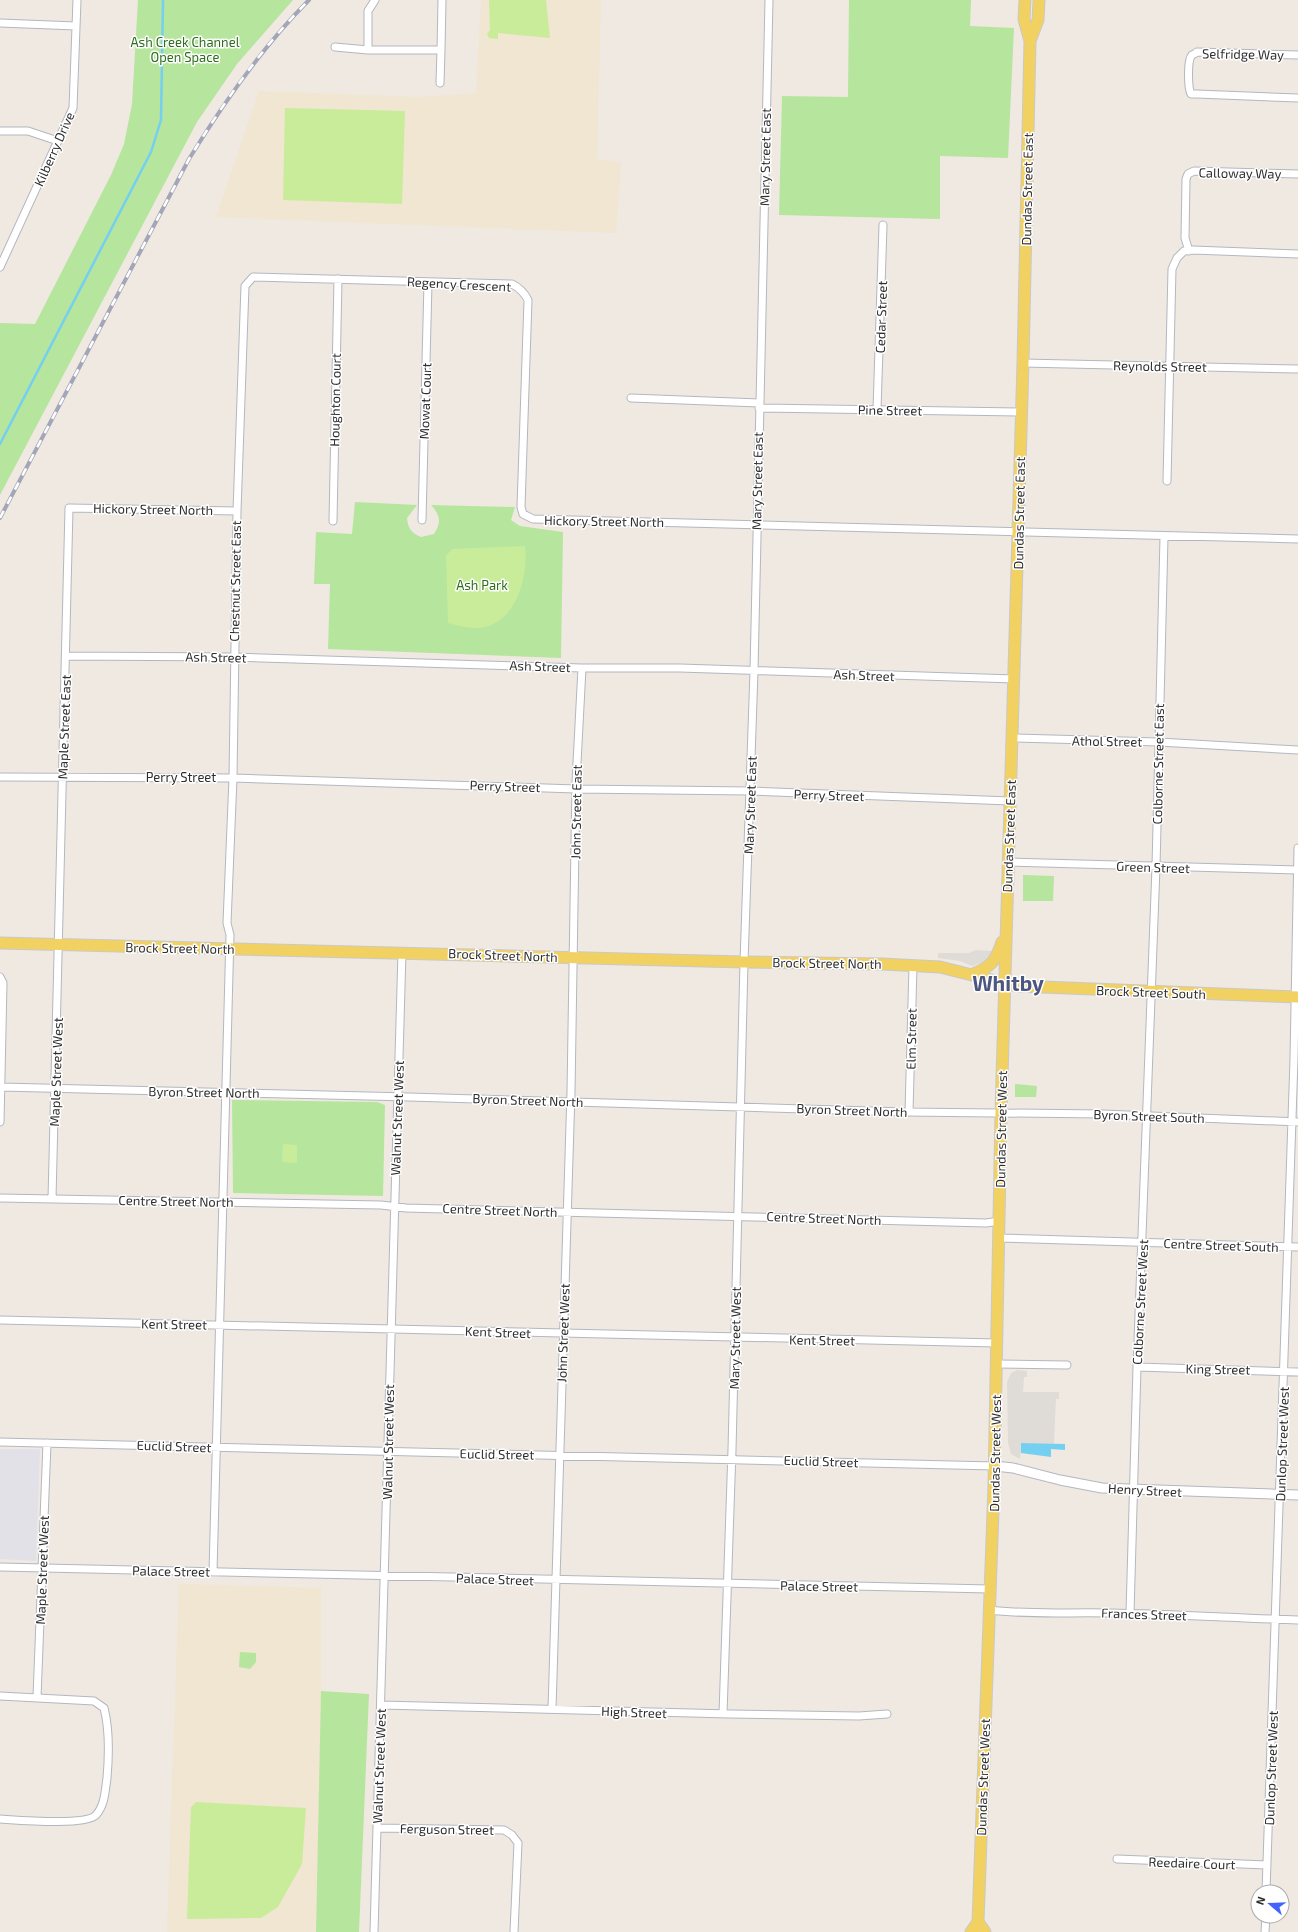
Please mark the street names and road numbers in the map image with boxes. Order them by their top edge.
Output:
street label: Selfridge Way [1202,45,1284,63]
street label: Mary Street East [756,108,774,206]
street label: Kilberry Drive [30,109,78,189]
street label: Dundas Street East [1018,132,1036,245]
street label: Calloway Way [1198,164,1282,182]
street label: Regency Crescent [406,273,512,295]
street label: Cedar Street [872,280,890,354]
street label: Houghton Court [326,353,344,447]
street label: Reynolds Street [1113,357,1207,375]
street label: Mowat Court [416,362,434,440]
street label: Pine Street [858,401,922,419]
street label: Mary Street East [748,432,766,530]
street label: Dundas Street East [1010,456,1028,569]
street label: Hickory Street North [93,500,213,518]
street label: Hickory Street North [544,512,664,530]
street label: Chestnut Street East [226,520,244,642]
street label: Ash Street [185,648,247,666]
street label: Ash Street [509,657,571,675]
street label: Ash Street [833,666,895,684]
street label: Maple Street East [54,674,74,780]
street label: Colborne Street East [1149,703,1167,825]
street label: Athol Street [1072,732,1142,750]
street label: Mary Street East [740,756,760,854]
street label: John Street East [567,764,585,860]
street label: Perry Street [146,769,216,785]
street label: Perry Street [469,777,541,795]
street label: Dundas Street East [999,779,1019,893]
street label: Perry Street [793,786,865,804]
street label: Green Street [1116,858,1190,876]
street label: Brock Street North [125,939,235,957]
street label: Brock Street North [448,945,558,965]
street label: Brock Street North [772,954,882,972]
street label: Brock Street South [1096,982,1206,1002]
street label: Elm Street [902,1008,920,1070]
street label: Maple Street West [46,1017,66,1127]
street label: Walnut Street West [387,1060,407,1176]
street label: Dundas Street West [992,1070,1010,1188]
street label: Byron Street North [148,1083,260,1101]
street label: Byron Street North [472,1090,584,1110]
street label: Byron Street North [796,1100,908,1120]
street label: Byron Street South [1093,1106,1205,1126]
street label: Centre Street North [118,1192,234,1210]
street label: Centre Street North [442,1200,558,1220]
street label: Centre Street North [766,1208,882,1228]
street label: Centre Street South [1163,1235,1279,1255]
street label: Colborne Street West [1129,1239,1151,1365]
street label: John Street West [553,1283,573,1383]
street label: Mary Street West [726,1286,744,1389]
street label: Kent Street [141,1315,207,1333]
street label: Kent Street [465,1323,531,1341]
street label: Kent Street [789,1331,855,1349]
street label: King Street [1185,1360,1251,1378]
street label: Walnut Street West [379,1384,397,1500]
street label: Dunlop Street West [1272,1386,1292,1502]
street label: Dundas Street West [986,1394,1004,1512]
street label: Euclid Street [136,1437,212,1455]
street label: Euclid Street [460,1445,534,1463]
street label: Euclid Street [783,1452,859,1470]
street label: Henry Street [1108,1480,1182,1500]
street label: Maple Street West [32,1515,52,1625]
street label: Palace Street [132,1562,210,1580]
street label: Palace Street [456,1570,534,1588]
street label: Palace Street [780,1577,858,1595]
street label: Frances Street [1101,1605,1187,1623]
street label: High Street [601,1703,667,1721]
street label: Walnut Street West [369,1708,389,1824]
street label: Dunlop Street West [1261,1710,1281,1826]
street label: Dundas Street West [973,1718,993,1836]
street label: Ferguson Street [400,1820,494,1838]
street label: Reedaire Court [1148,1853,1236,1873]

